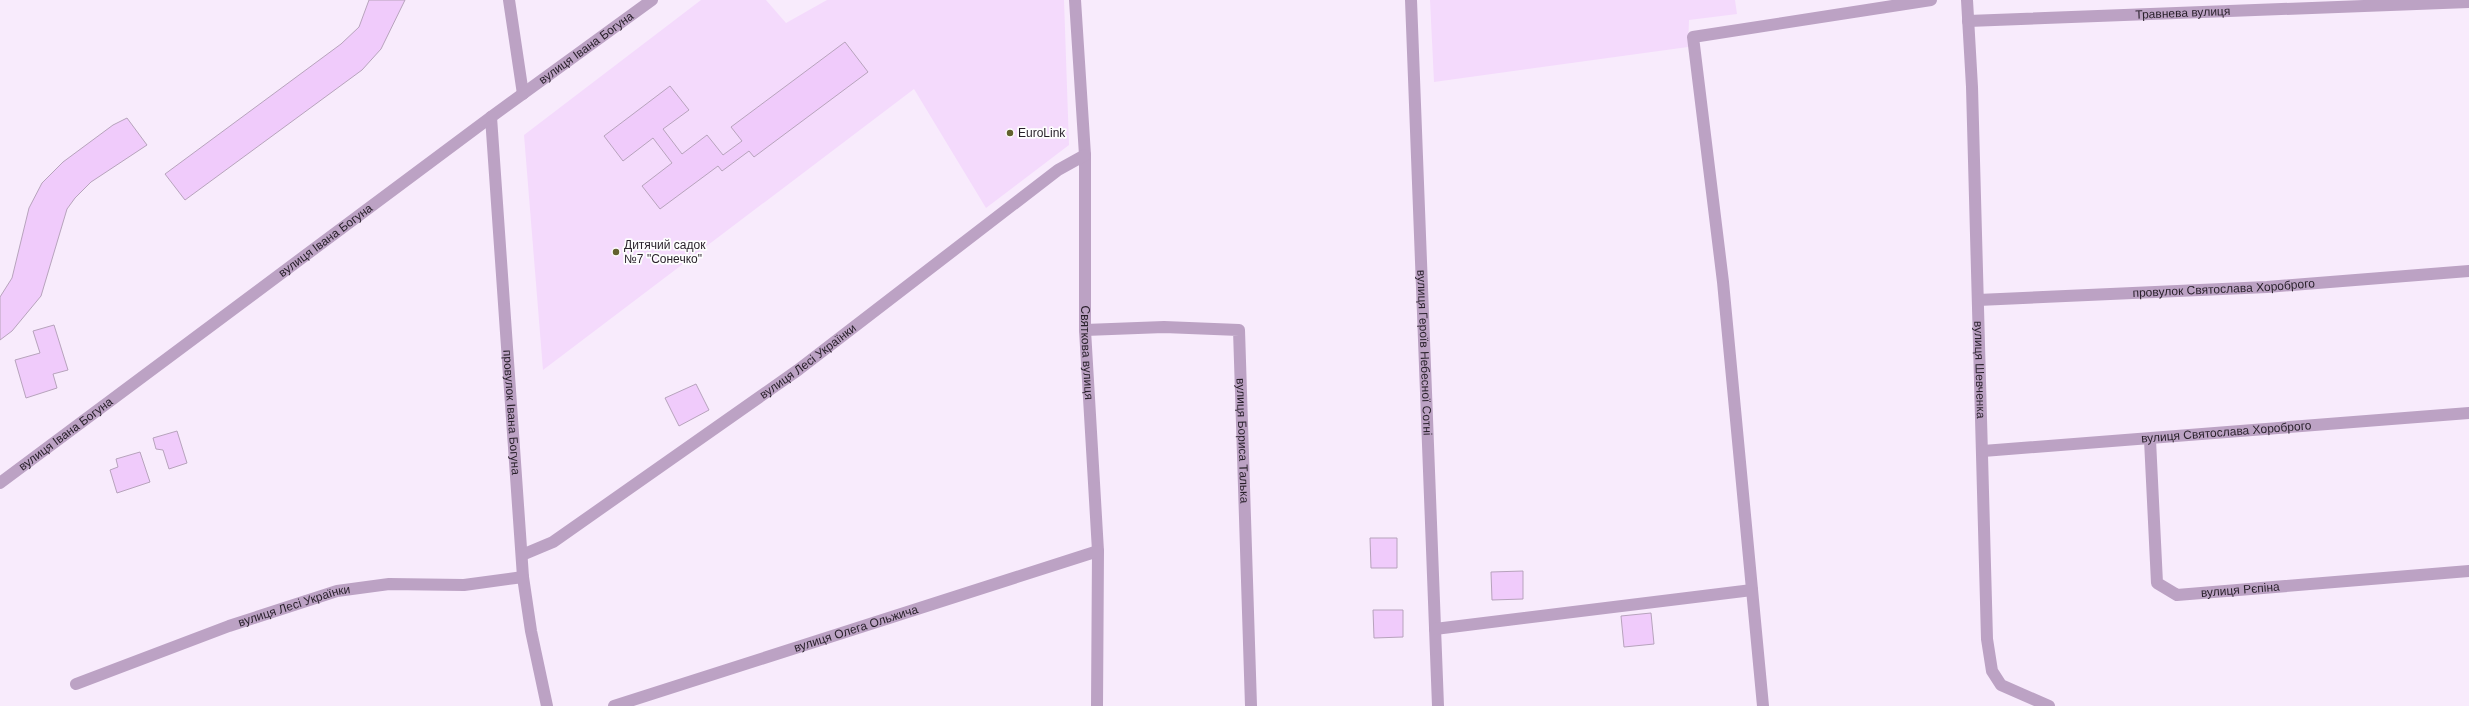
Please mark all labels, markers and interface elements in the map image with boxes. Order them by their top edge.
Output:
street label: Травнева вулиця [2135,4,2231,22]
street label: вулиця Івана Богуна [536,9,636,87]
place label: EuroLink [1018,126,1066,140]
marker: EuroLink [1005,128,1015,138]
street label: вулиця Івана Богуна [276,201,375,280]
place label: Дитячий садок №7 "Сонечко" [624,238,706,266]
marker: Дитячий садок №7 "Сонечко" [611,247,621,257]
street label: вулиця Героїв Небесної Сотні [1414,270,1435,436]
street label: провулок Святослава Хороброго [2132,276,2316,300]
street label: Святкова вулиця [1078,306,1096,400]
street label: вулиця Лесі Українки [757,321,859,402]
street label: вулиця Шевченка [1971,321,1988,419]
street label: провулок Івана Богуна [500,349,523,476]
street label: вулиця Бориса Талька [1234,378,1252,504]
street label: вулиця Івана Богуна [16,394,116,474]
street label: вулиця Святослава Хороброго [2141,418,2312,446]
street label: вулиця Рєпіна [2200,580,2281,600]
street label: вулиця Лесі Українки [236,582,351,630]
street label: вулиця Олега Ольжича [792,602,920,655]

